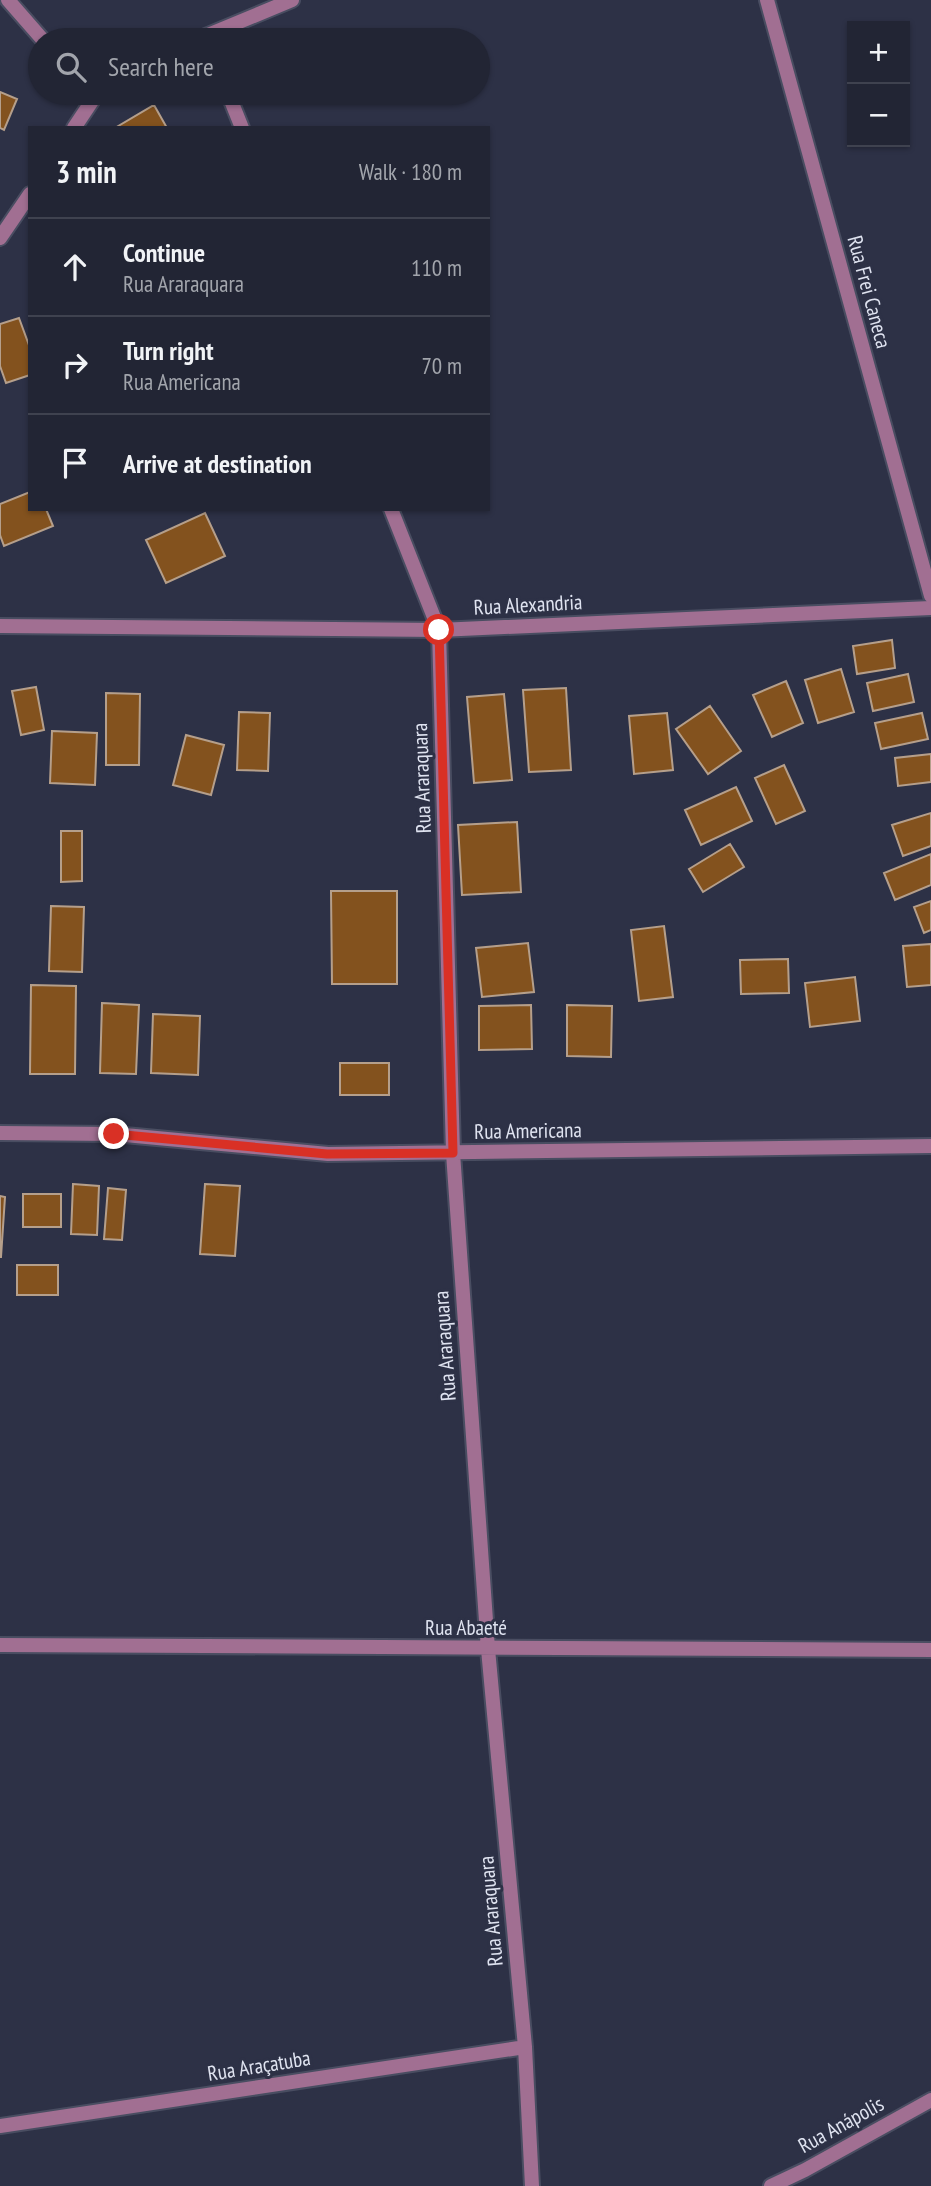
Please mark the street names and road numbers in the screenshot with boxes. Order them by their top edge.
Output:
street label: Rua Frei Caneca [841,233,897,351]
street label: Rua Alexandria [473,588,583,621]
street label: Rua Araraquara [406,722,437,834]
street label: Rua Americana [474,1116,582,1145]
street label: Rua Araraquara [427,1290,462,1402]
street label: Rua Abaeté [425,1614,507,1641]
street label: Rua Araraquara [472,1855,509,1967]
street label: Rua Araçatuba [206,2044,312,2087]
street label: Rua Anápolis [793,2090,888,2159]

